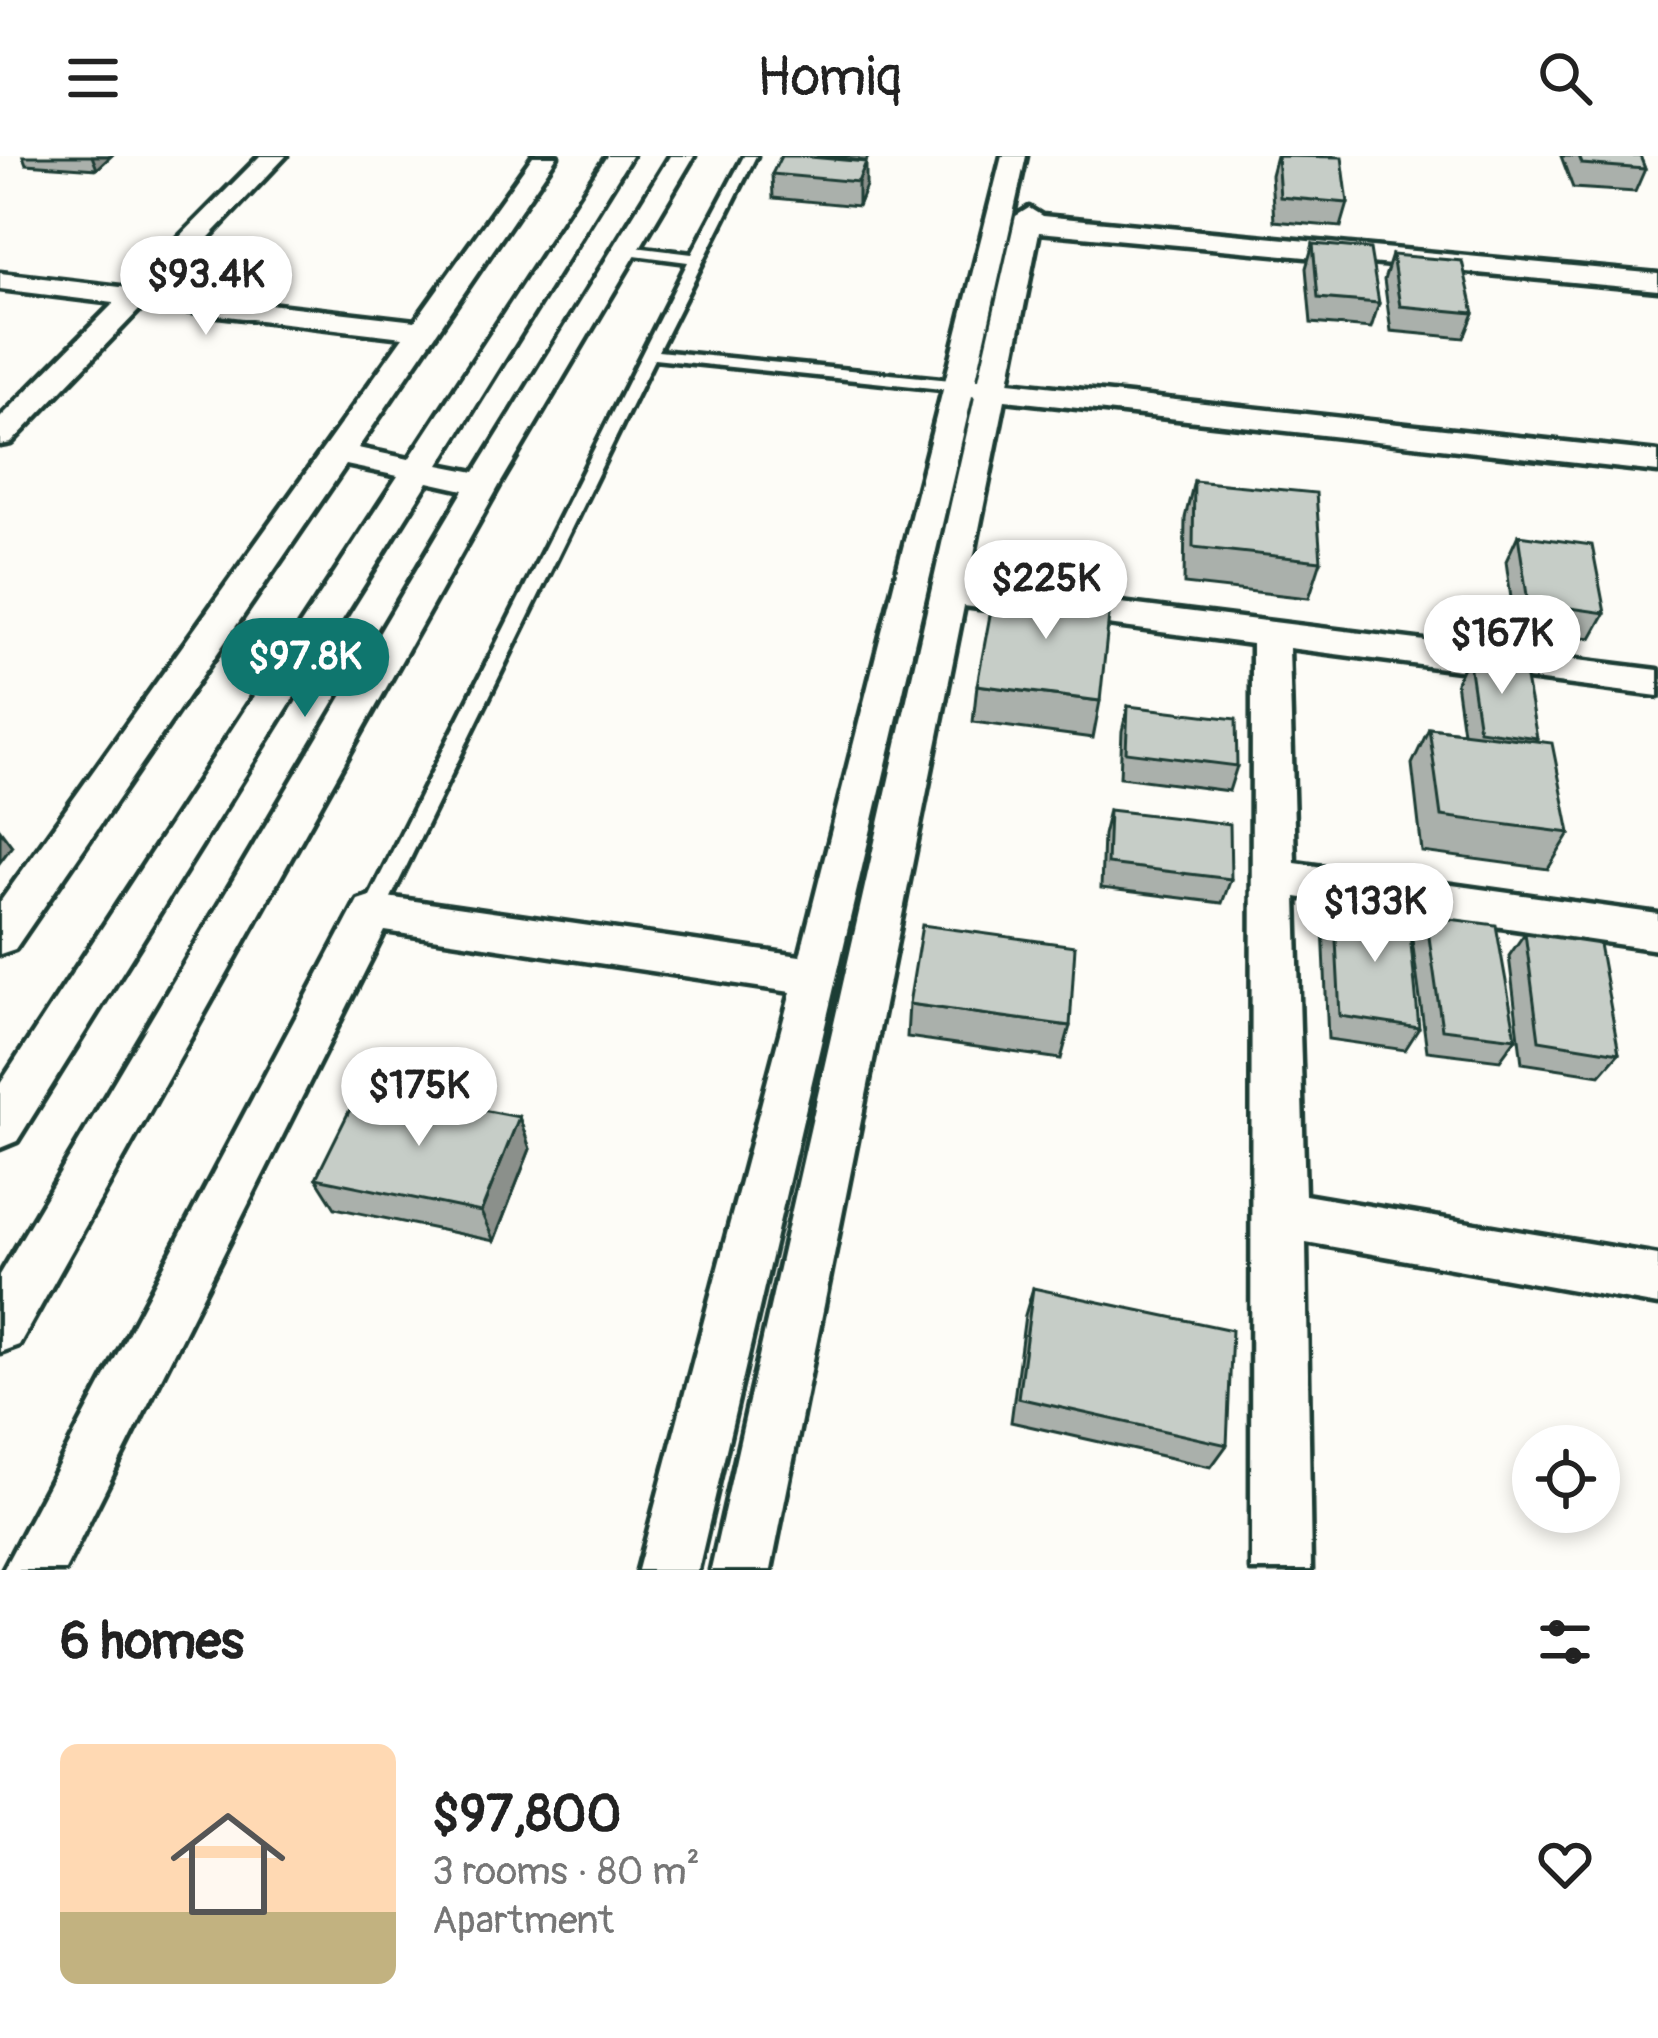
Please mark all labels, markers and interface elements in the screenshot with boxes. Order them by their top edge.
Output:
text: Homiq [757,44,901,112]
icon: menu [60,45,126,111]
icon: search [1532,45,1598,111]
pin: $93.4K [108,236,304,338]
text: $93.4K [147,250,265,299]
pin: $225K [962,540,1130,642]
text: $225K [991,554,1101,603]
pin: $167K [1418,595,1586,697]
text: $167K [1451,609,1553,658]
pin: $97.8K [207,618,403,720]
text: $97.8K [248,632,362,681]
pin: $133K [1291,863,1459,965]
text: $133K [1323,877,1427,926]
pin: $175K [335,1047,503,1149]
text: $175K [368,1061,470,1110]
map controls [1512,1425,1620,1533]
button: locate [1512,1425,1620,1533]
icon: filters [1532,1609,1598,1675]
text: 6 homes [60,1610,244,1674]
text: $97,800 [432,1783,621,1847]
icon: home [156,1792,300,1936]
icon: heart [1532,1831,1598,1897]
text: 3 rooms · 80 m² [432,1847,700,1896]
text: Apartment [432,1896,614,1945]

